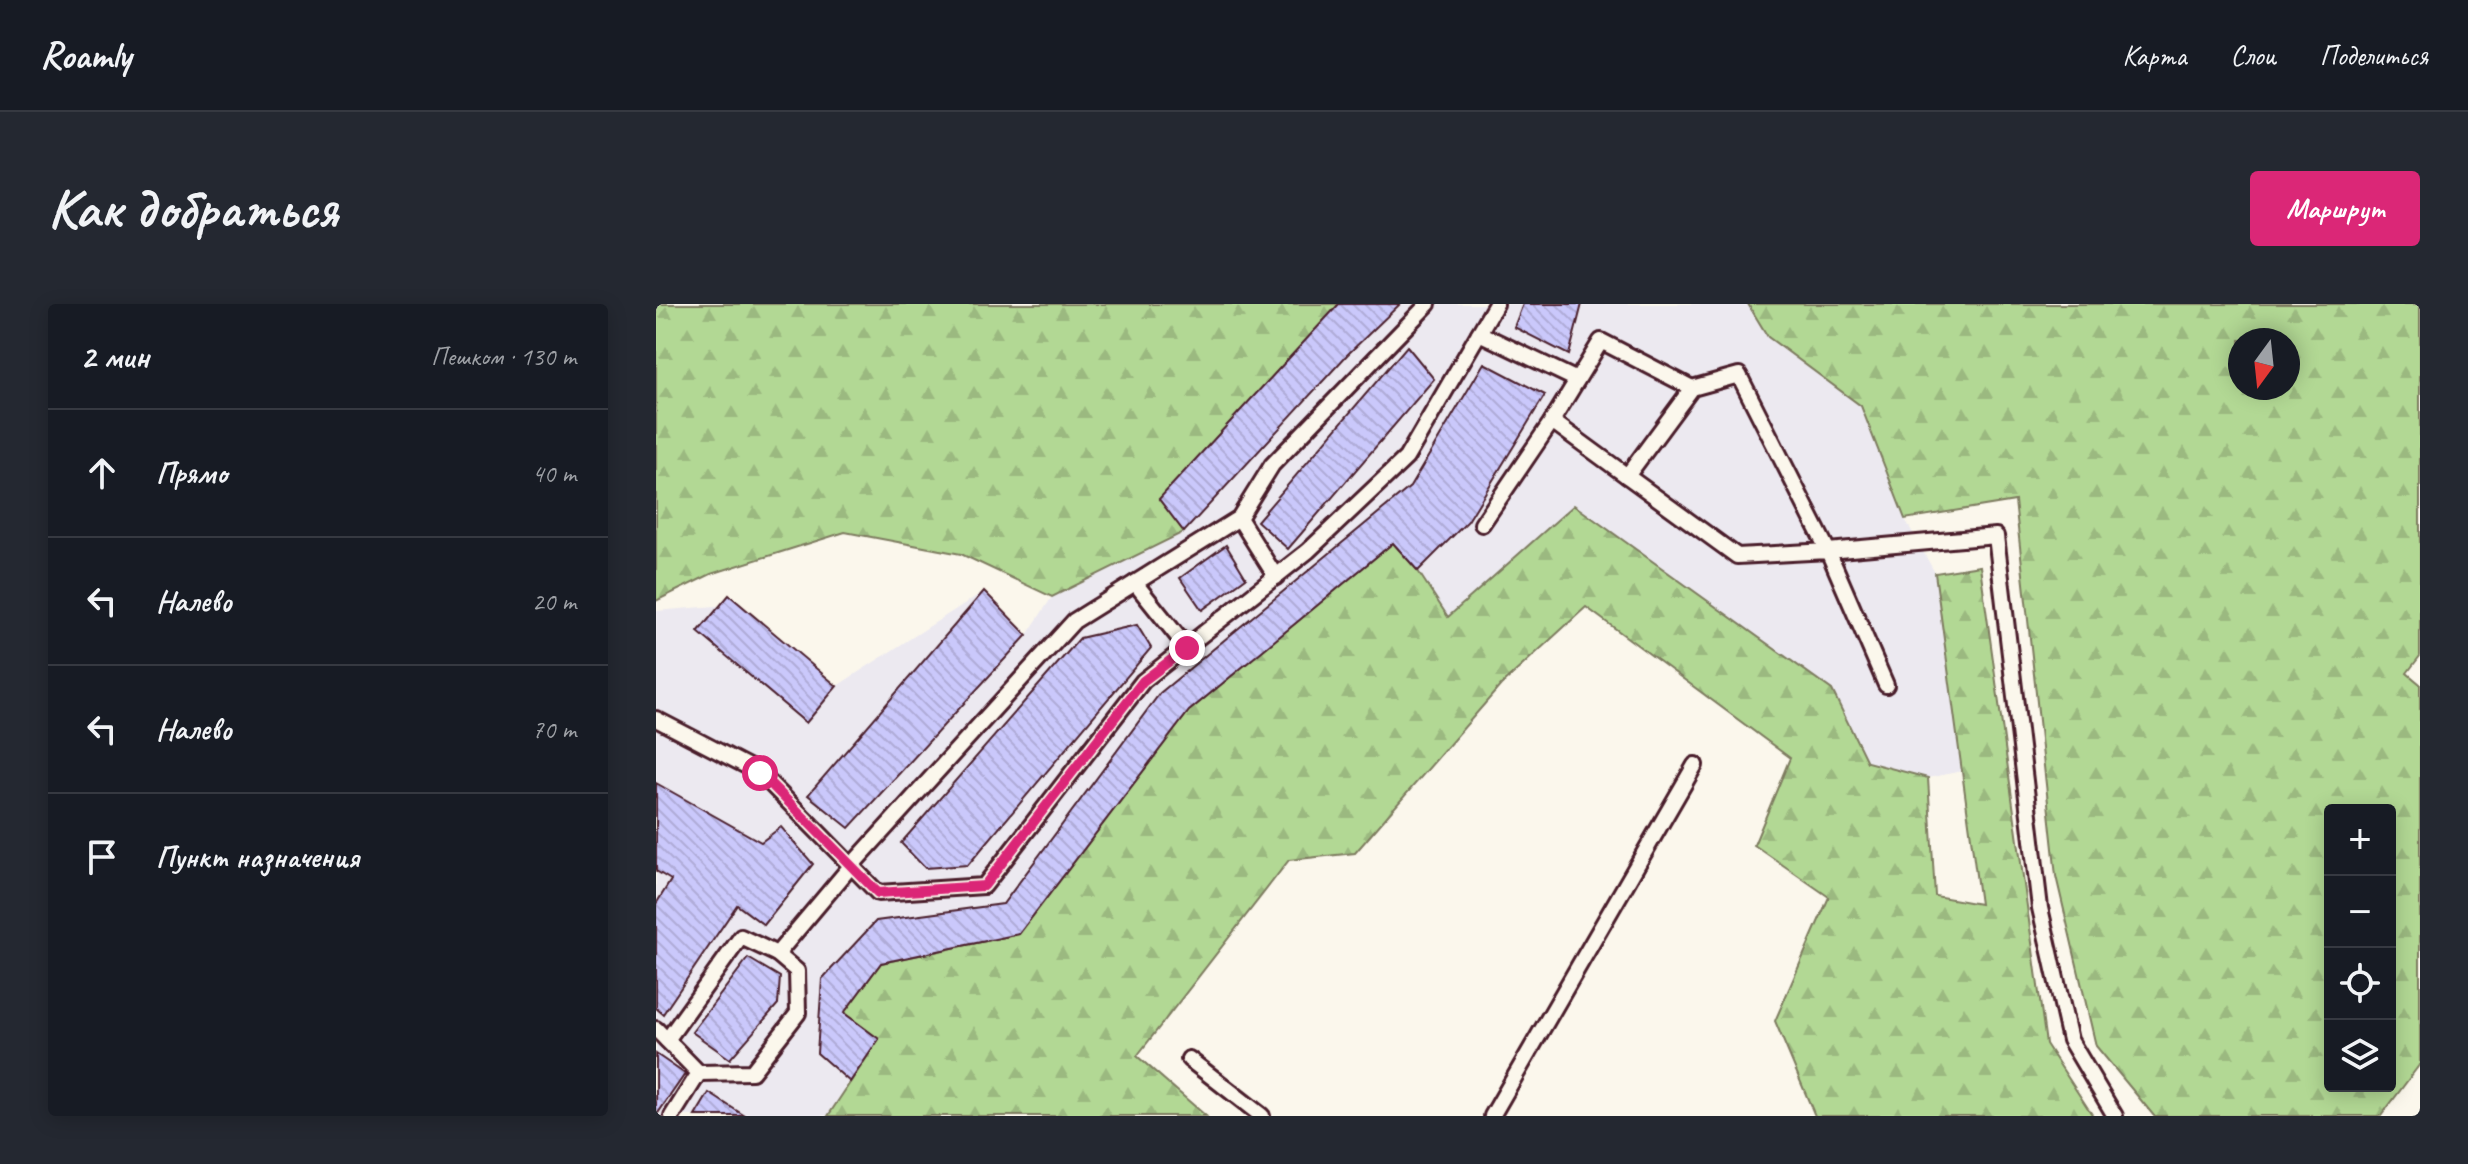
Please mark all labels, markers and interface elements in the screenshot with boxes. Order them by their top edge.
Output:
text: Roamly [40,32,131,79]
text: Карта [2123,38,2187,73]
text: Слои [2231,38,2276,73]
text: Поделиться [2320,38,2428,73]
button: Маршрут [2250,171,2420,246]
text: Как добраться [48,173,338,244]
north arrow [2228,328,2300,400]
text: 2 мин [80,335,149,378]
text: Пешком · 130 m [431,340,576,373]
icon: ahead [80,451,124,495]
text: Прямо [156,454,227,492]
text: 40 m [532,457,576,490]
icon: left [80,579,124,623]
text: Налево [156,582,232,620]
text: 20 m [532,585,576,618]
route end [1169,630,1205,666]
icon: left [80,707,124,751]
text: Налево [156,710,232,748]
text: 70 m [532,713,576,746]
route start [742,755,778,791]
map controls [2324,804,2396,1092]
button: + [2324,804,2396,876]
icon: arrive [80,835,124,879]
text: Пункт назначения [156,838,359,876]
button: − [2324,876,2396,948]
button: locate [2324,948,2396,1020]
button: layers [2324,1020,2396,1092]

